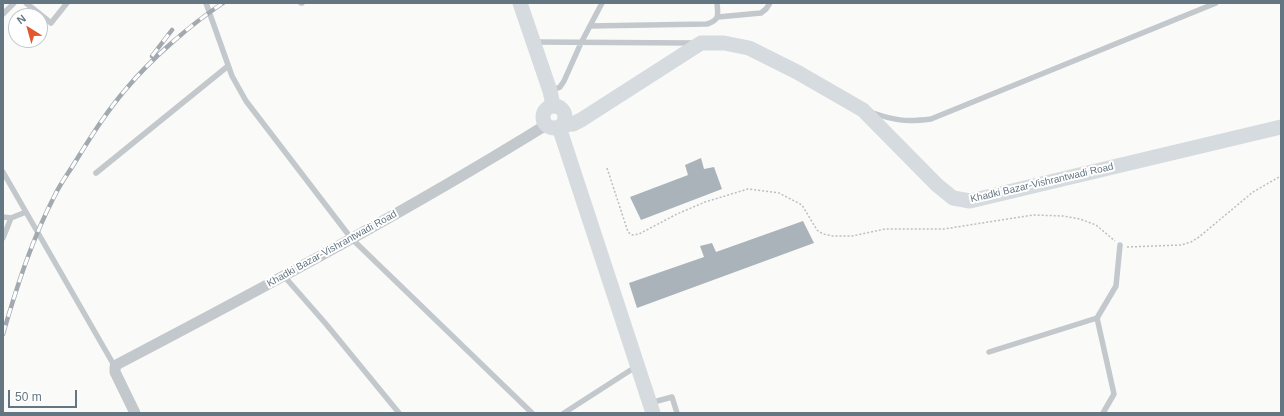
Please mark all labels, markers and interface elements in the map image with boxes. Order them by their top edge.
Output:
north arrow [8,8,48,48]
text: N [15,12,28,26]
street label: Khadki Bazar-Vishrantwadi Road [969,161,1115,205]
street label: Khadki Bazar-Vishrantwadi Road [265,208,399,290]
scale bar [10,382,79,408]
text: 50 m [15,390,42,404]

